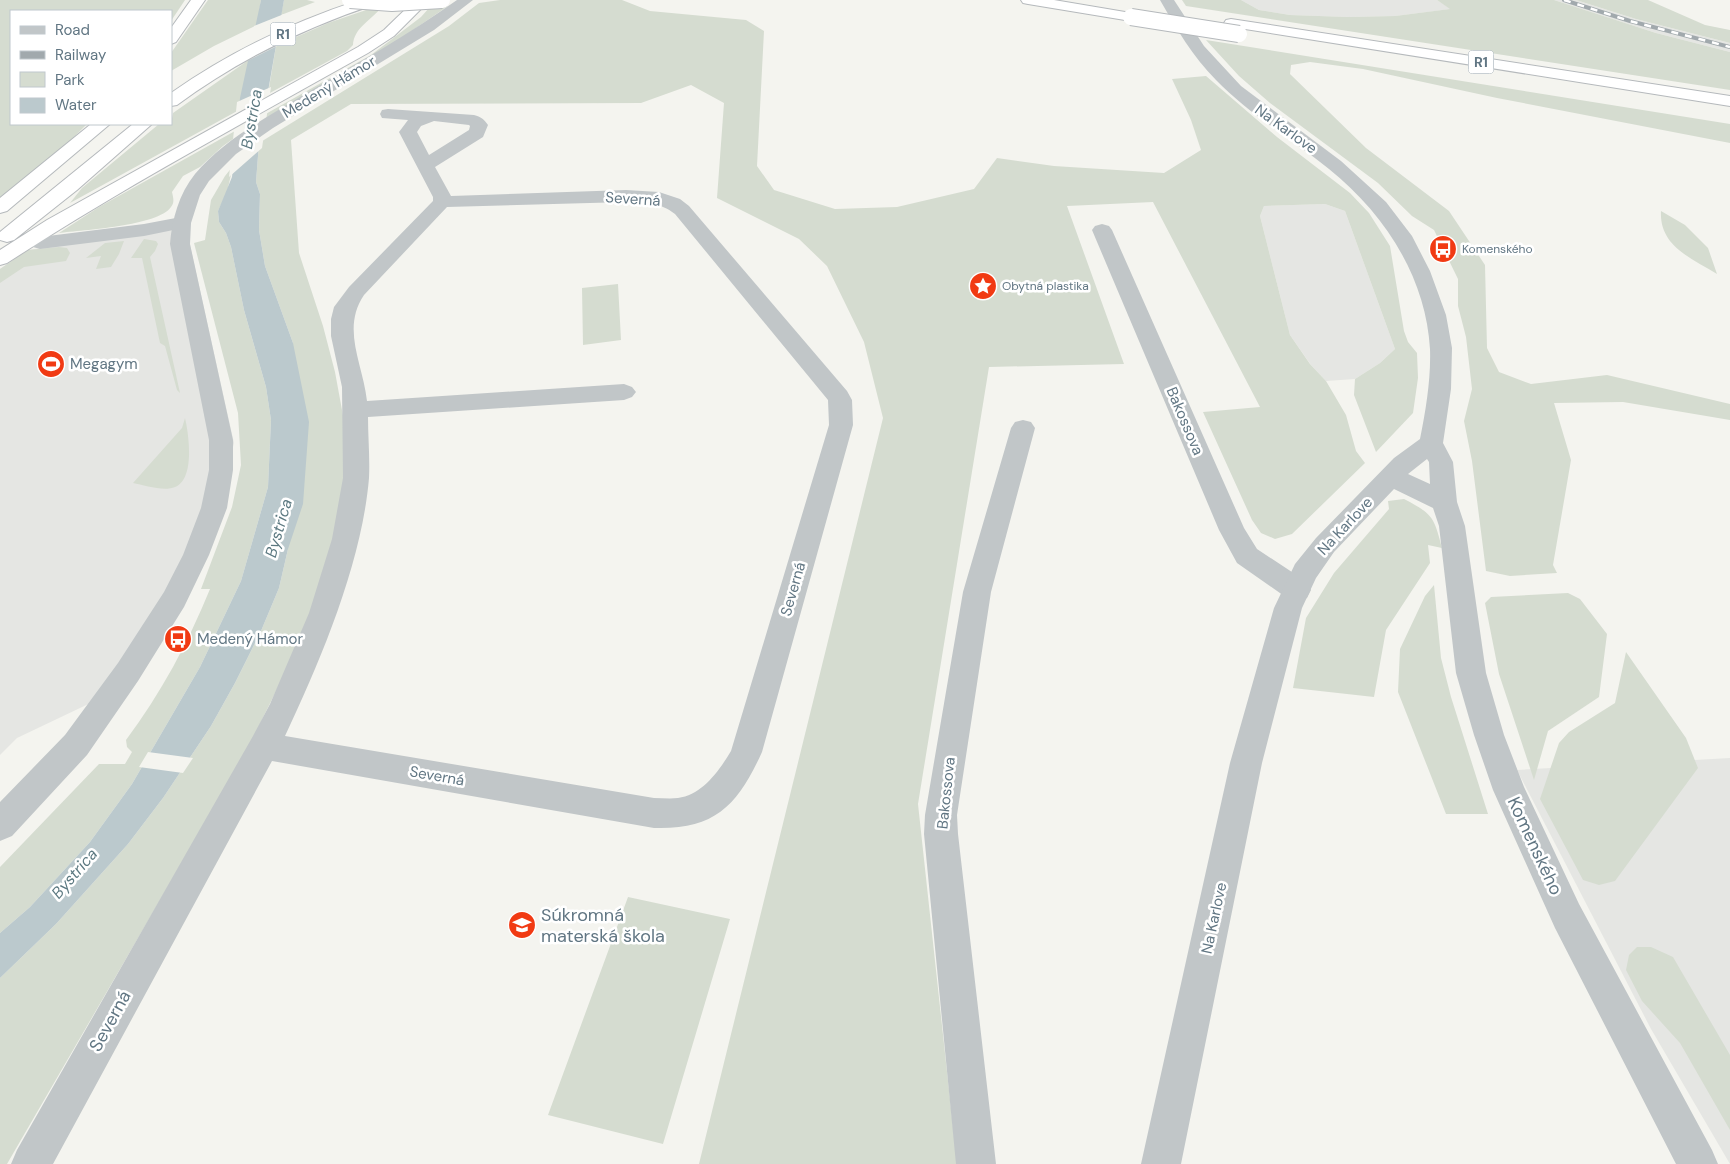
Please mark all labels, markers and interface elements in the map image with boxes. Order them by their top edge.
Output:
legend [10,10,172,125]
text: Road [55,20,90,40]
road number: R1 [270,22,296,46]
text: Railway [55,45,107,65]
street label: Medený Hámor [278,51,380,123]
road number: R1 [1468,51,1494,74]
text: Park [55,70,85,90]
water label: Bystrica [236,87,267,151]
text: Water [55,95,97,115]
street label: Na Karlove [1251,100,1321,158]
street label: Severná [605,187,661,211]
bus stop icon: Komenského [1428,234,1458,264]
place label: Komenského [1462,241,1533,257]
place icon: Obytná plastika [968,271,998,301]
place label: Obytná plastika [1002,278,1089,294]
sports icon: Megagym [36,349,66,379]
place label: Megagym [70,354,138,374]
street label: Bakossova [1162,384,1208,458]
street label: Na Karlove [1313,493,1377,559]
water label: Bystrica [260,496,297,560]
street label: Severná [776,560,810,618]
bus stop icon: Medený Hámor [163,624,193,654]
place label: Medený Hámor [197,629,303,649]
street label: Bakossova [932,756,960,830]
street label: Severná [408,761,466,791]
street label: Komenského [1502,793,1568,899]
water label: Bystrica [47,844,102,903]
street label: Na Karlove [1197,880,1231,956]
place label: Súkromná materská škola [541,903,665,948]
school or university icon: Súkromná materská škola [507,910,537,940]
street label: Severná [83,986,137,1056]

